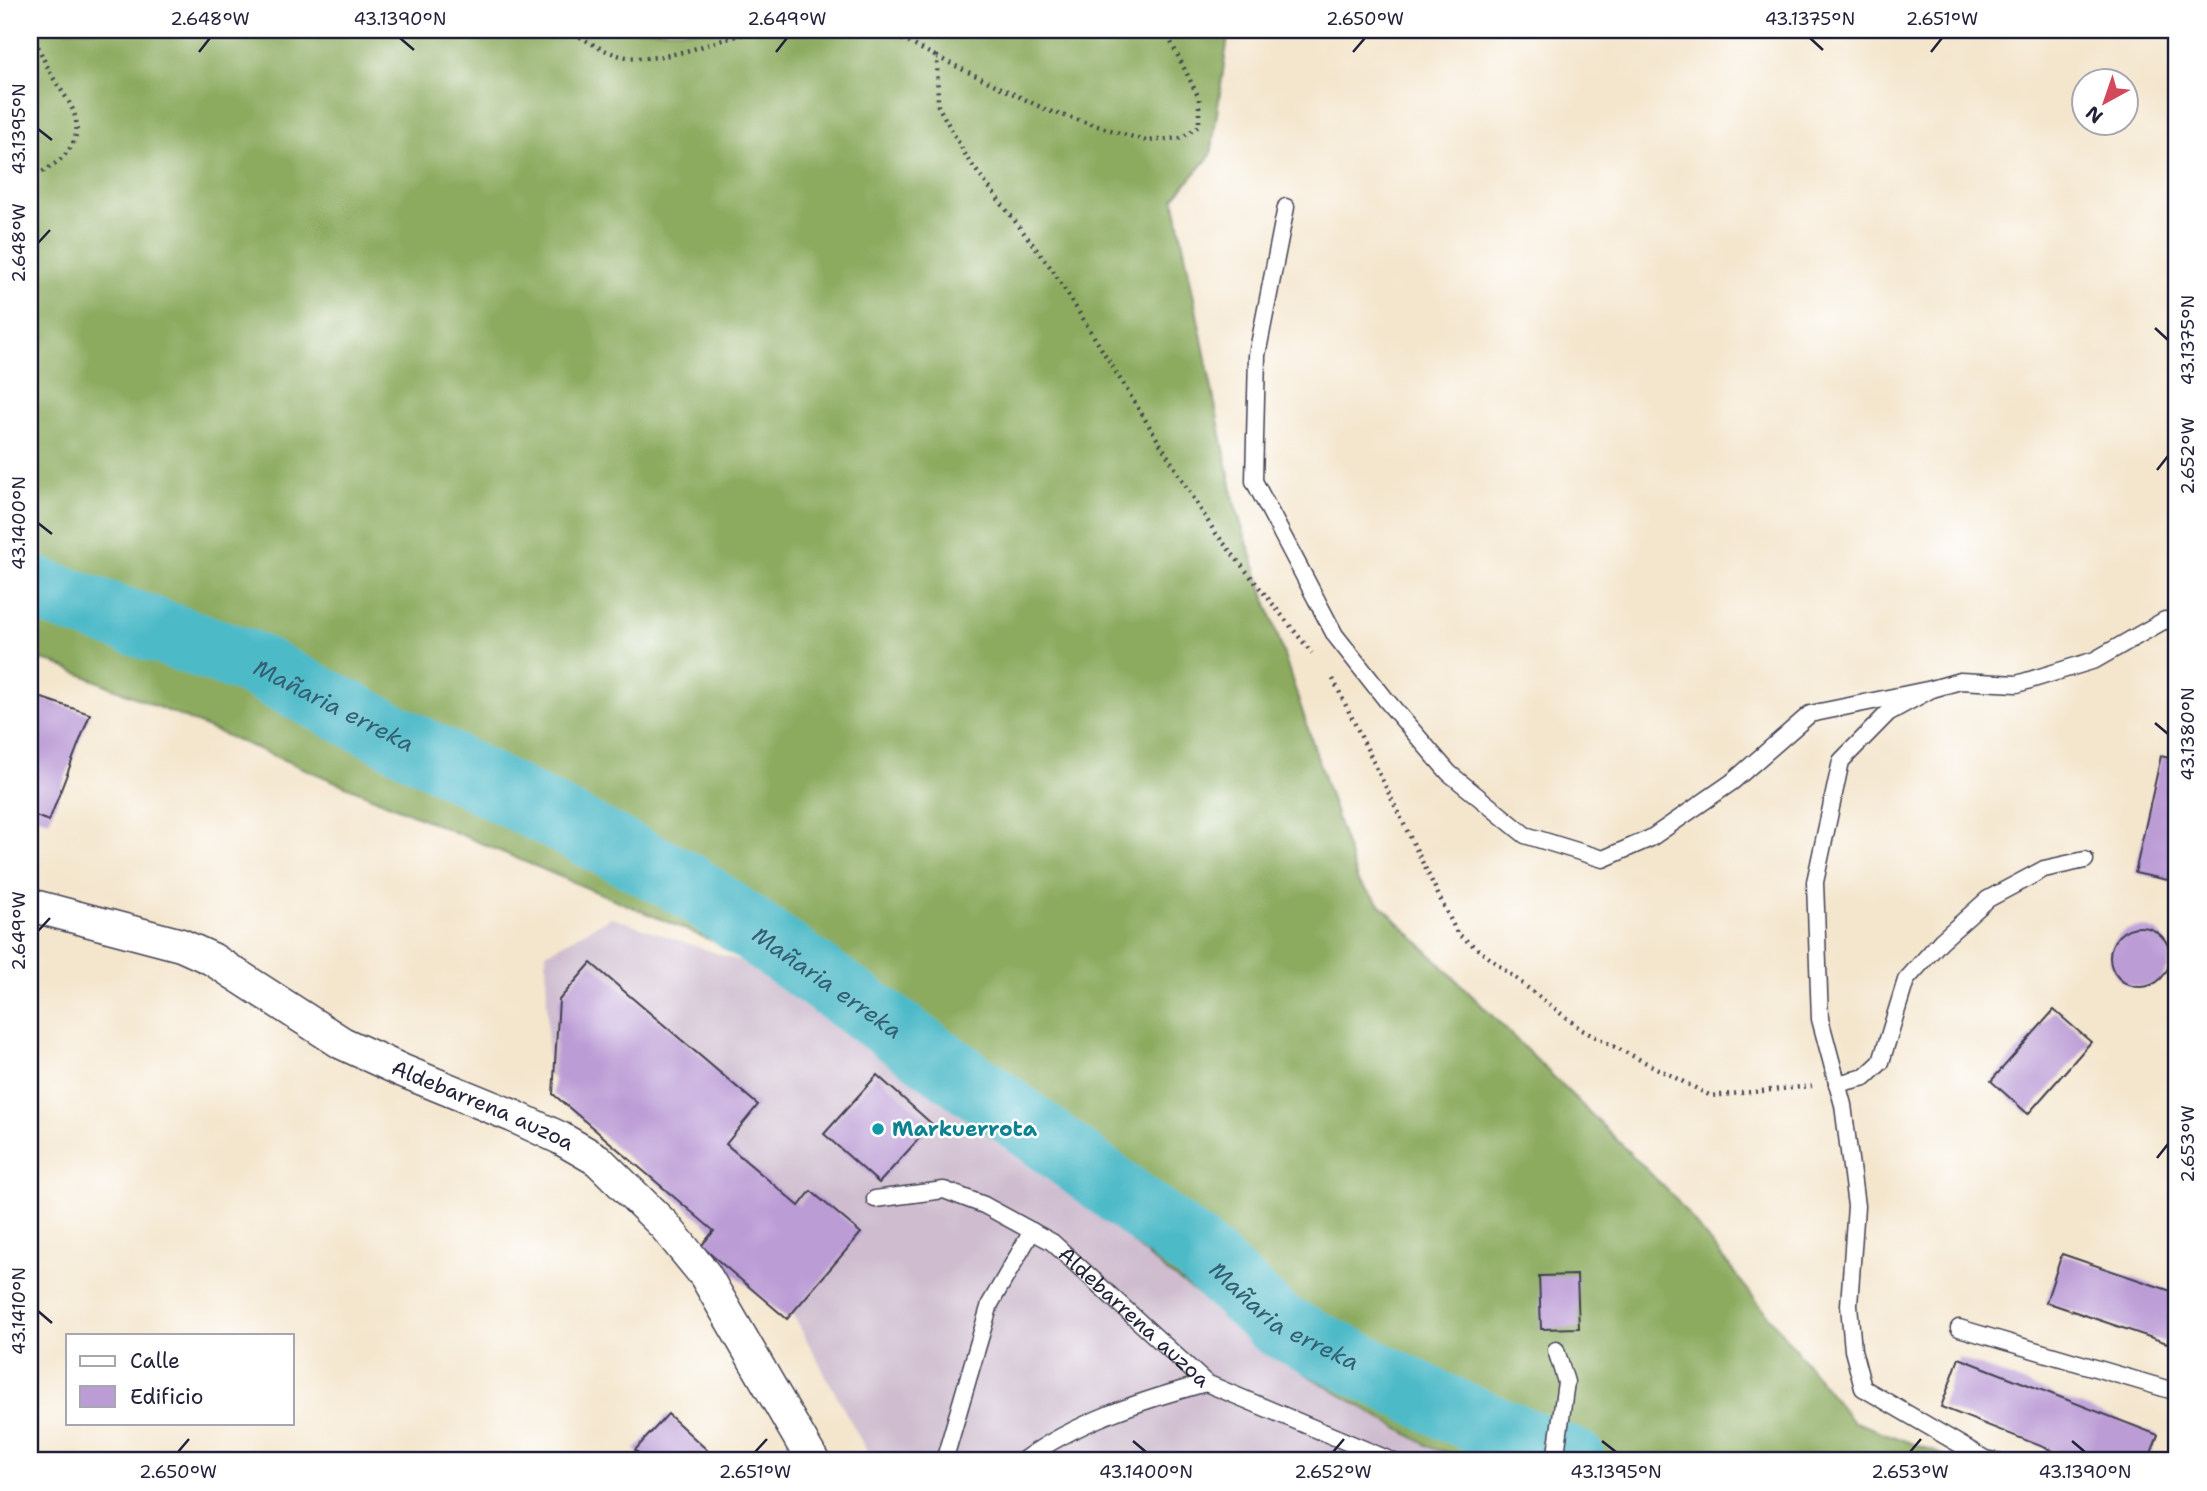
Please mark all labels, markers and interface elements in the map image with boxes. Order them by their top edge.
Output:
text: 2.648°W [170,7,250,31]
text: 43.1390°N [354,7,446,31]
text: 2.649°W [747,7,827,31]
text: 2.650°W [1326,7,1404,31]
text: 43.1375°N [1765,7,1855,31]
text: 2.651°W [1906,7,1978,31]
north arrow [2070,66,2140,136]
text: 43.1395°N [7,83,31,175]
text: N [2081,100,2108,129]
text: 2.648°W [7,203,31,283]
text: 43.1375°N [2176,295,2200,385]
text: 2.652°W [2176,417,2200,495]
text: 43.1400°N [7,476,31,570]
water label: Mañaria erreka [249,652,420,759]
text: 43.1380°N [2176,687,2200,781]
text: 2.649°W [7,891,31,971]
water label: Mañaria erreka [746,920,908,1046]
street label: Aldebarrena auzoa [387,1054,579,1157]
text: 2.653°W [2176,1105,2200,1183]
place label: Markuerrota [892,1115,1038,1143]
marker: Markuerrota [870,1121,886,1137]
street label: Aldebarrena auzoa [1052,1241,1216,1394]
water label: Mañaria erreka [1203,1255,1364,1377]
text: 43.1410°N [7,1267,31,1355]
legend [66,1334,294,1424]
text: Calle [130,1347,180,1375]
text: Edificio [130,1383,203,1411]
text: 2.650°W [139,1460,217,1484]
text: 2.651°W [719,1460,791,1484]
text: 43.1400°N [1099,1460,1193,1484]
text: 2.652°W [1294,1460,1372,1484]
text: 43.1395°N [1570,1460,1662,1484]
text: 2.653°W [1871,1460,1949,1484]
text: 43.1390°N [2039,1460,2131,1484]

